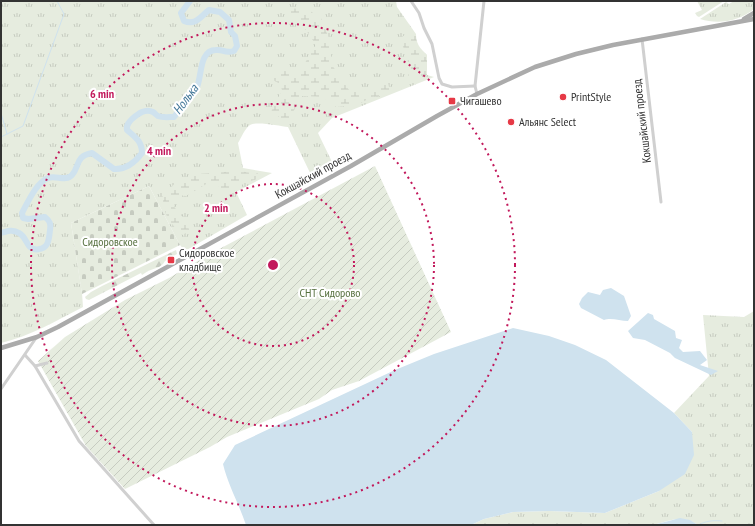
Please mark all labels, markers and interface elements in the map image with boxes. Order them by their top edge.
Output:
street label: Кокшайский проезд [629,78,654,164]
water label: Нолька [169,80,202,118]
text: 6 min [90,86,114,101]
place label: PrintStyle [571,89,611,104]
marker: PrintStyle [558,92,568,102]
place label: Чигашево [460,93,502,108]
marker: Чигашево [447,96,457,106]
place label: Альянс Select [519,114,577,129]
marker: Альянс Select [506,117,516,127]
text: 4 min [147,143,171,158]
street label: Кокшайский проезд [272,147,354,202]
text: 2 min [204,200,228,215]
park label: Сидоровское [82,234,138,249]
place label: Сидоровское кладбище [179,245,234,274]
marker: Сидоровское кладбище [166,255,176,265]
centre of rings [266,258,280,272]
park label: СНТ Сидорово [299,285,361,300]

